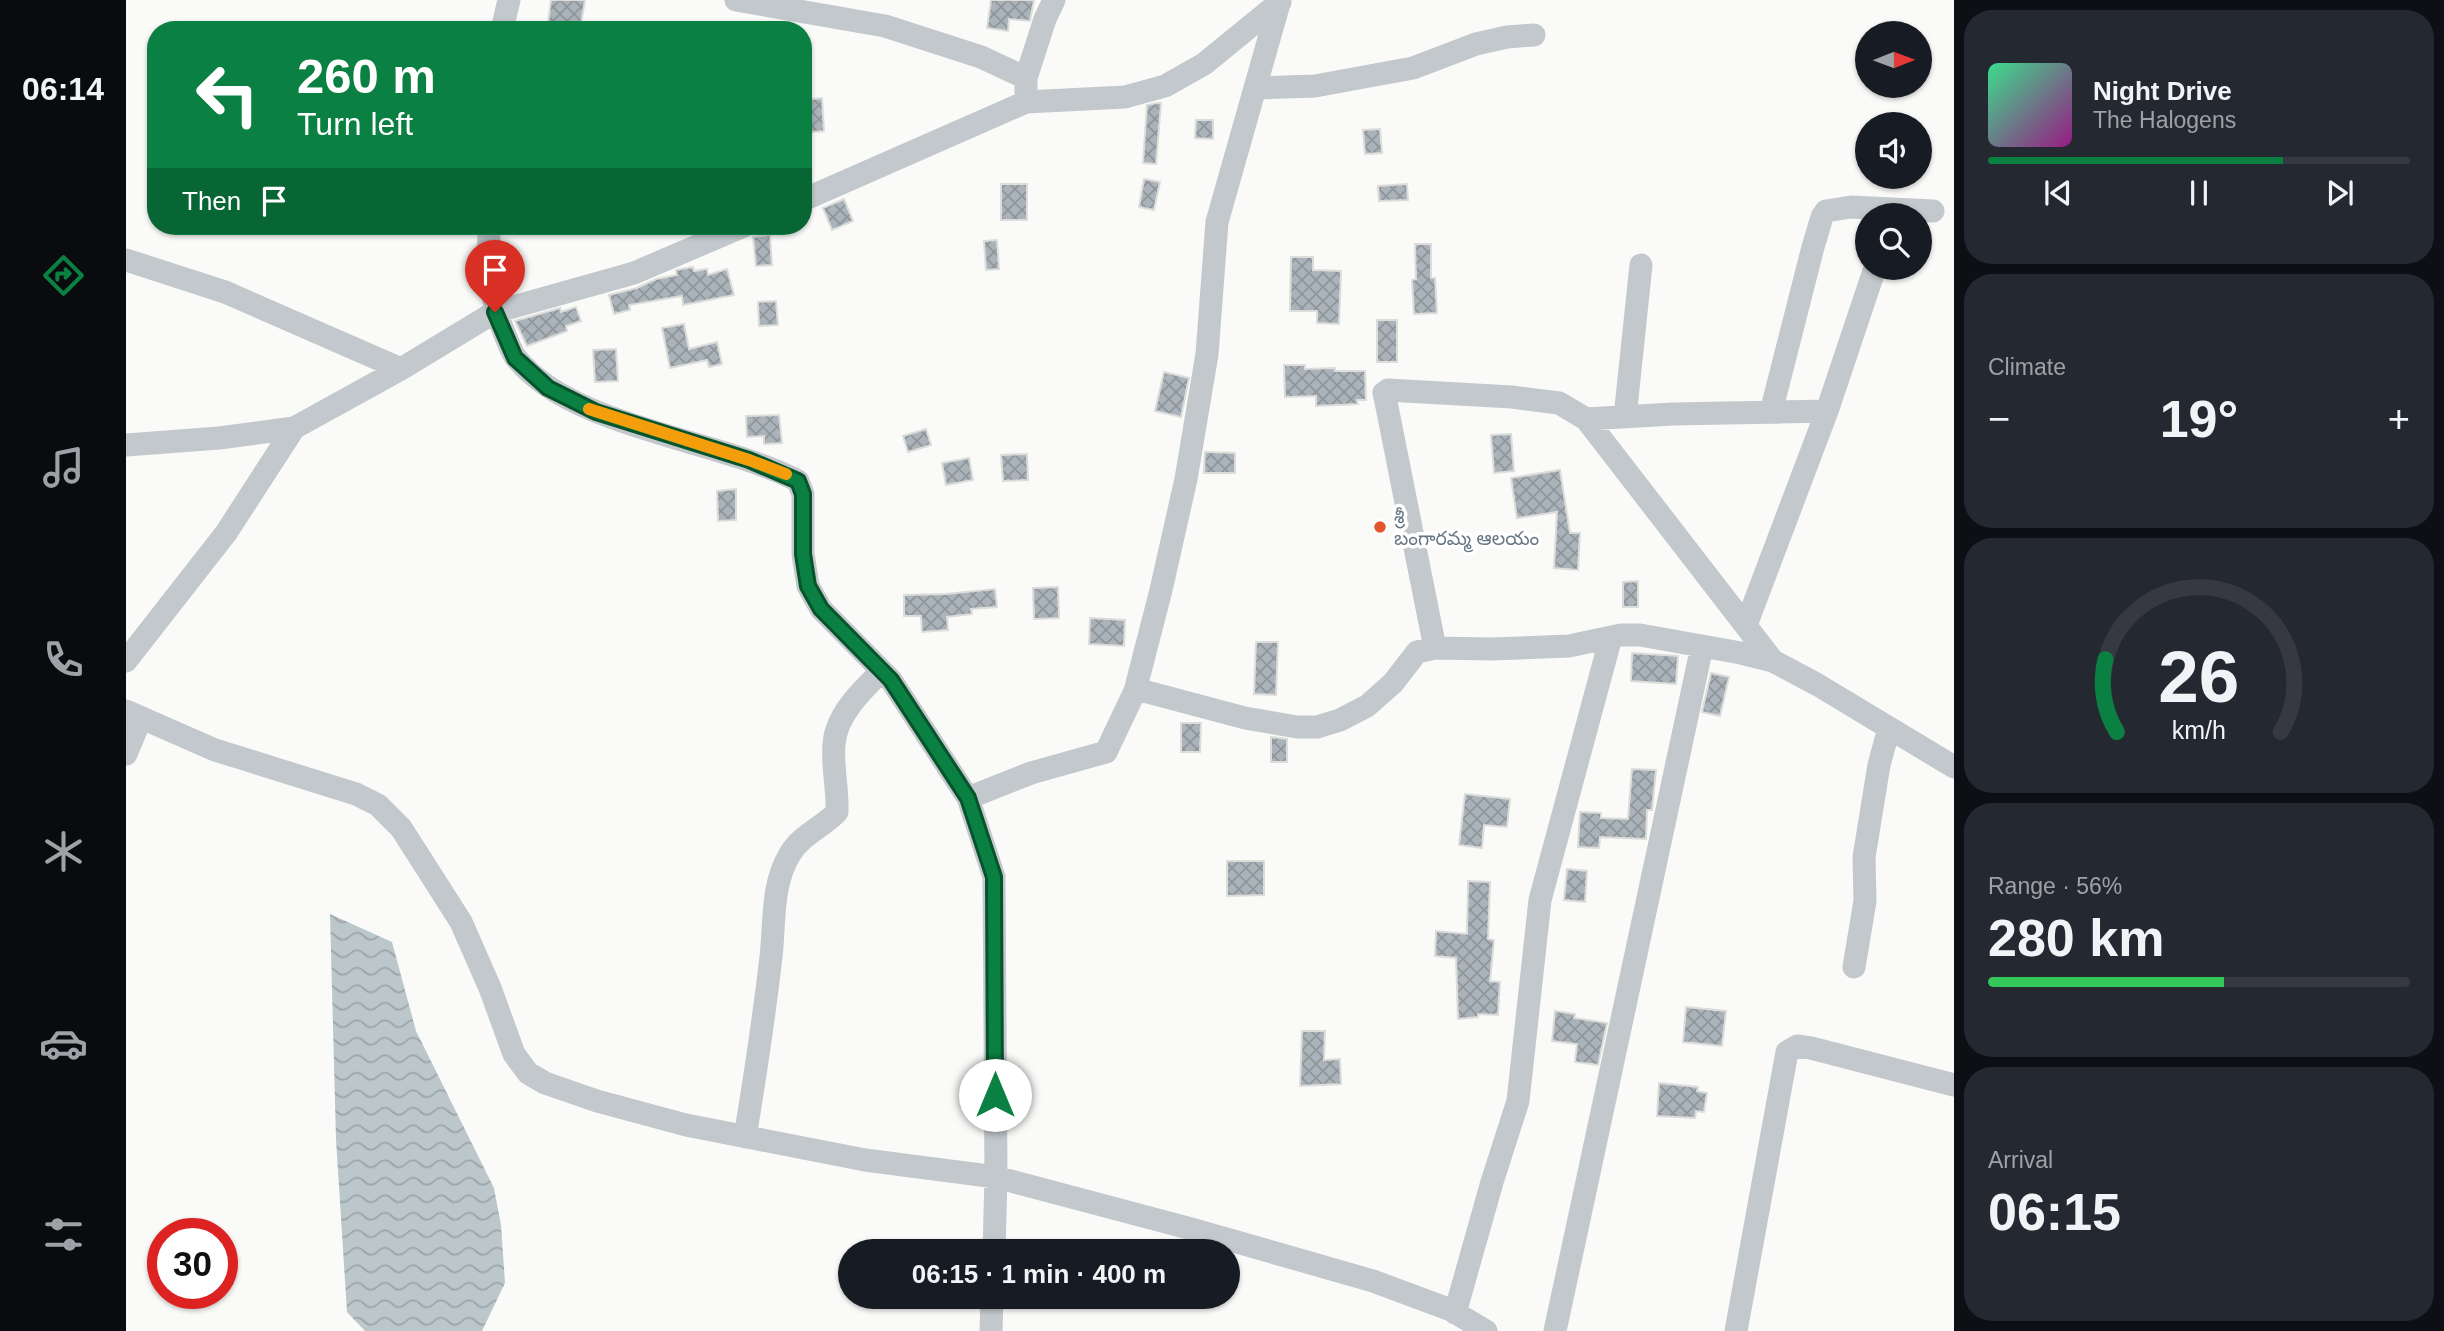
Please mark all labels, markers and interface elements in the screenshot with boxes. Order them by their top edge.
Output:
north arrow [1855,21,1932,98]
map controls [1855,21,1932,280]
icon: left [182,49,273,140]
text: 260 m [297,49,436,103]
text: 06:14 [22,71,104,107]
text: Night Drive [2093,76,2232,106]
text: Turn left [297,106,413,142]
text: The Halogens [2093,107,2236,133]
button: sound [1855,112,1932,189]
icon: previous [2039,174,2077,212]
icon: pause [2180,174,2218,212]
icon: next [2321,174,2359,212]
icon: arrive [255,182,293,220]
text: Then [182,186,241,216]
button: search [1855,203,1932,280]
pin [465,240,525,312]
icon: directions [39,251,88,300]
icon: arrive [476,251,514,289]
text: Climate [1988,354,2066,380]
text: 19° [2160,390,2238,448]
text: − [1988,398,2010,440]
text: + [2388,398,2410,440]
icon: music [39,443,88,492]
place label: శ్రీ బంగారమ్మ ఆలయం [1394,506,1539,553]
marker: శ్రీ బంగారమ్మ ఆలయం [1372,519,1388,535]
icon: phone [39,635,88,684]
text: 26 [2159,636,2239,717]
text: km/h [2172,715,2226,743]
icon: climate [39,827,88,876]
text: Range · 56% [1988,873,2122,899]
text: 280 km [1988,909,2164,967]
icon: car [39,1019,88,1068]
position arrow [958,1058,1032,1132]
text: Arrival [1988,1147,2053,1173]
text: 06:15 [1988,1183,2121,1241]
icon: filters [39,1210,88,1259]
speed limit sign: 30 [147,1218,238,1309]
text: 06:15 · 1 min · 400 m [912,1259,1166,1289]

